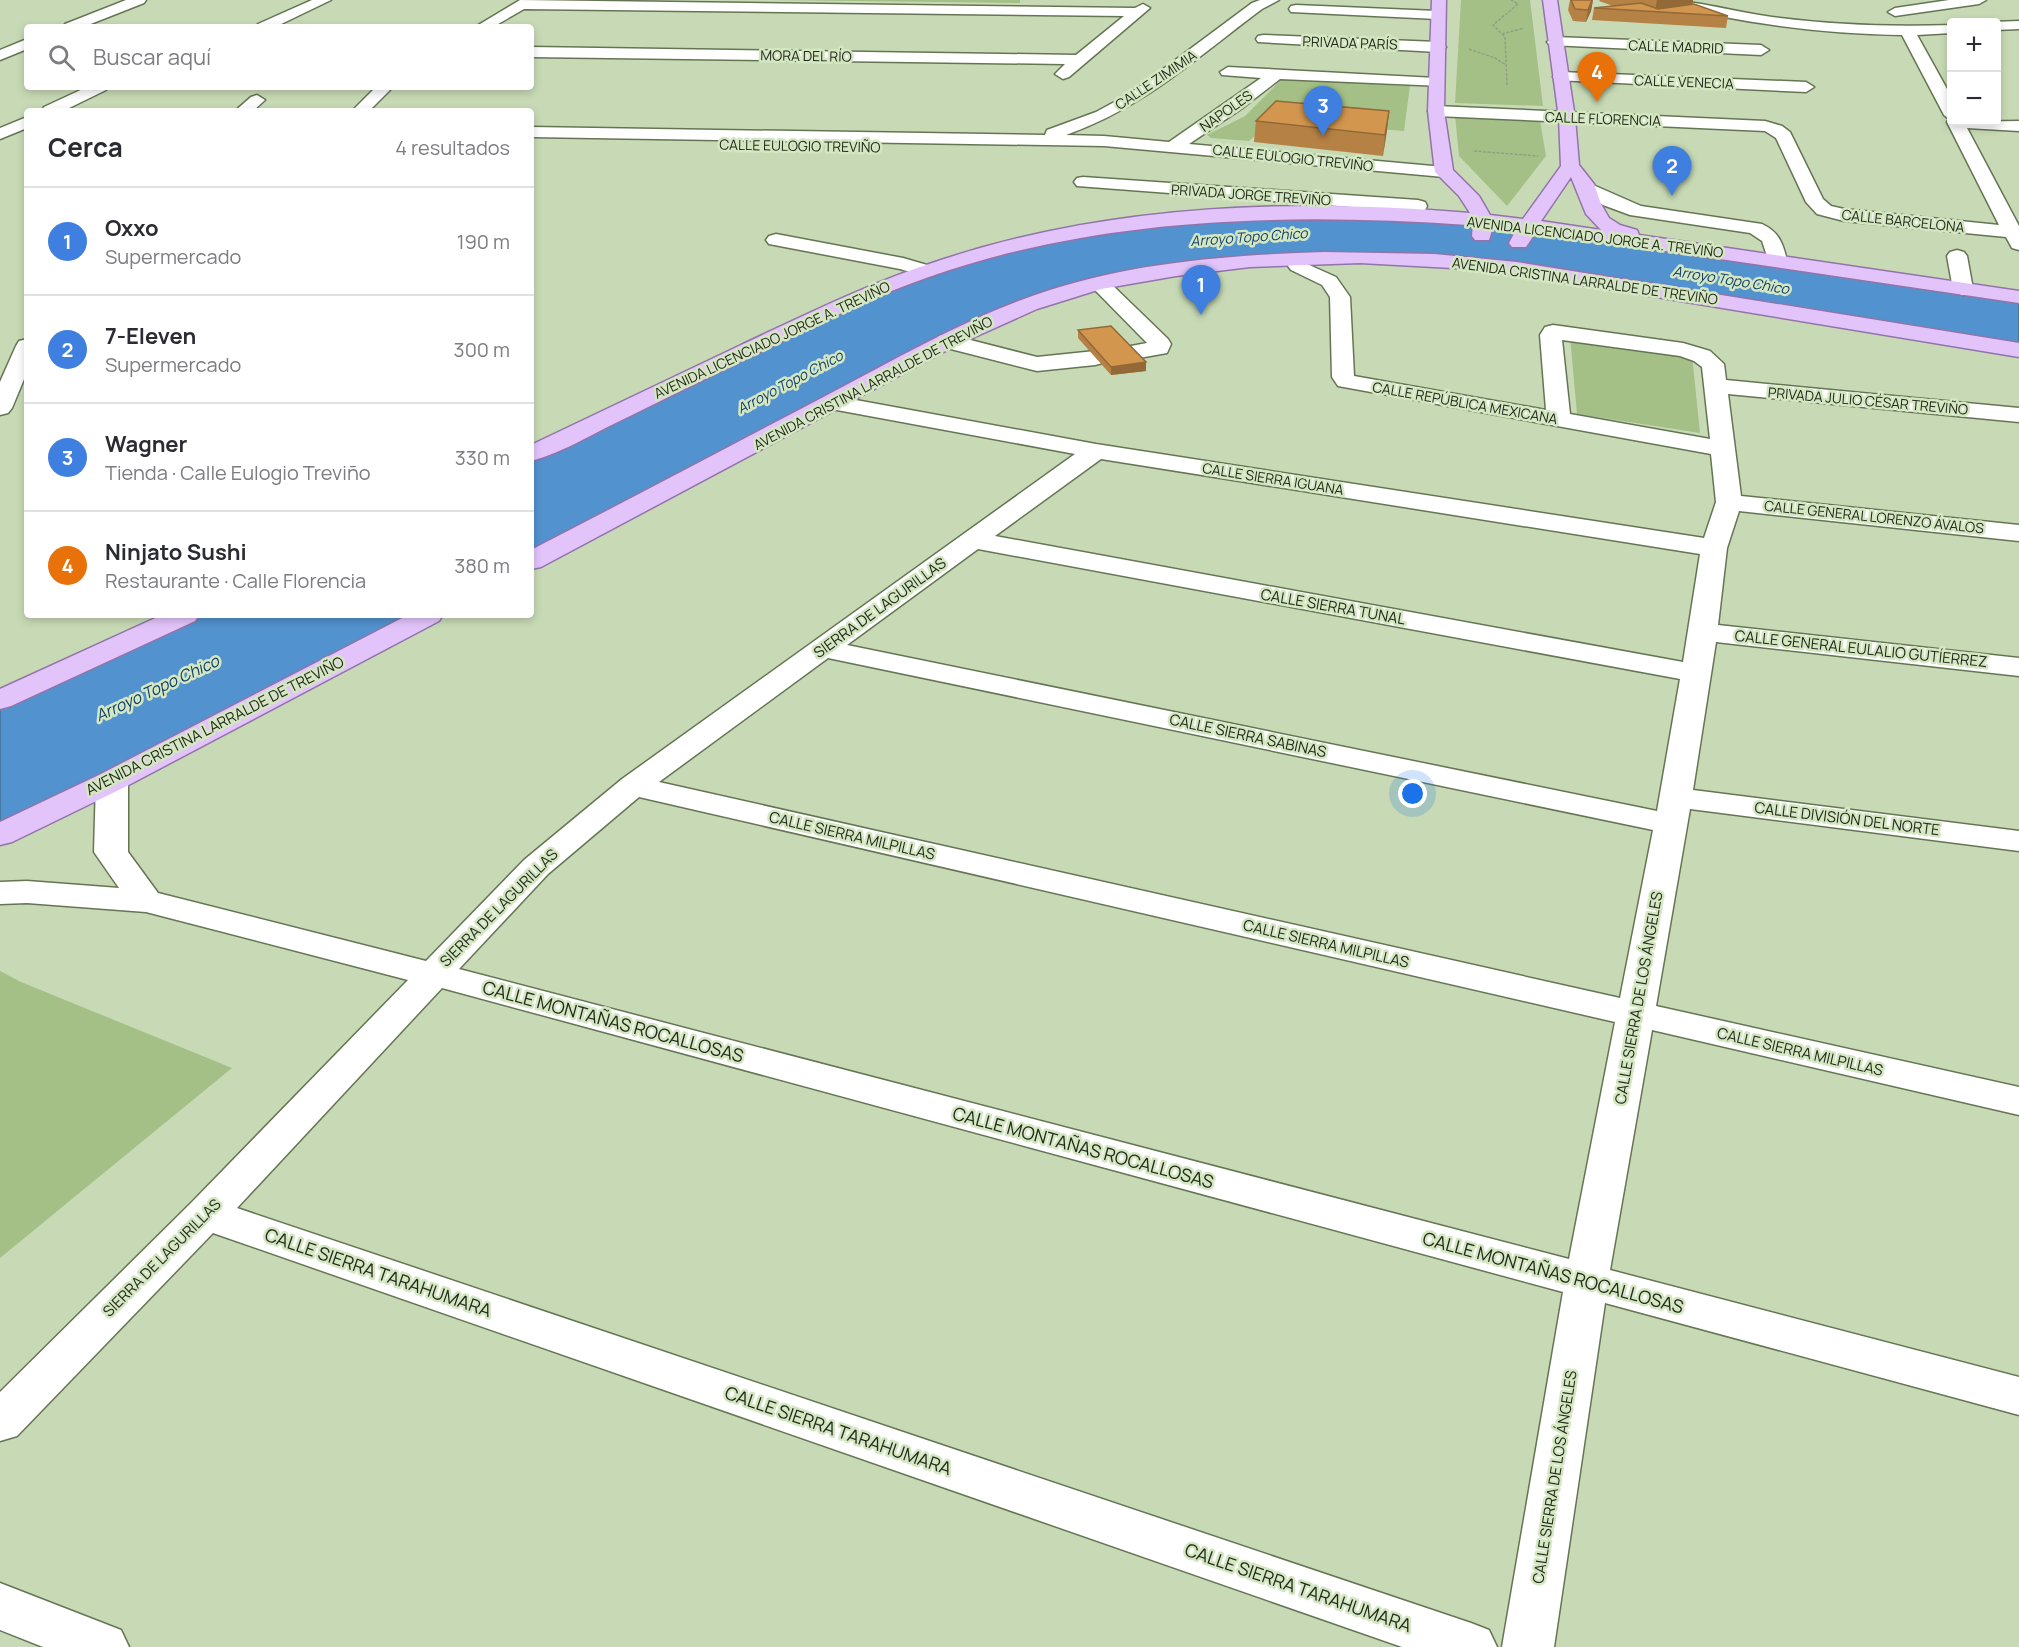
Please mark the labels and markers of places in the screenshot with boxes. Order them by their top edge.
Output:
pin: 4 [1578,52,1616,102]
pin: 3 [1304,86,1342,136]
pin: 2 [1652,146,1692,196]
pin: 1 [1182,266,1220,315]

